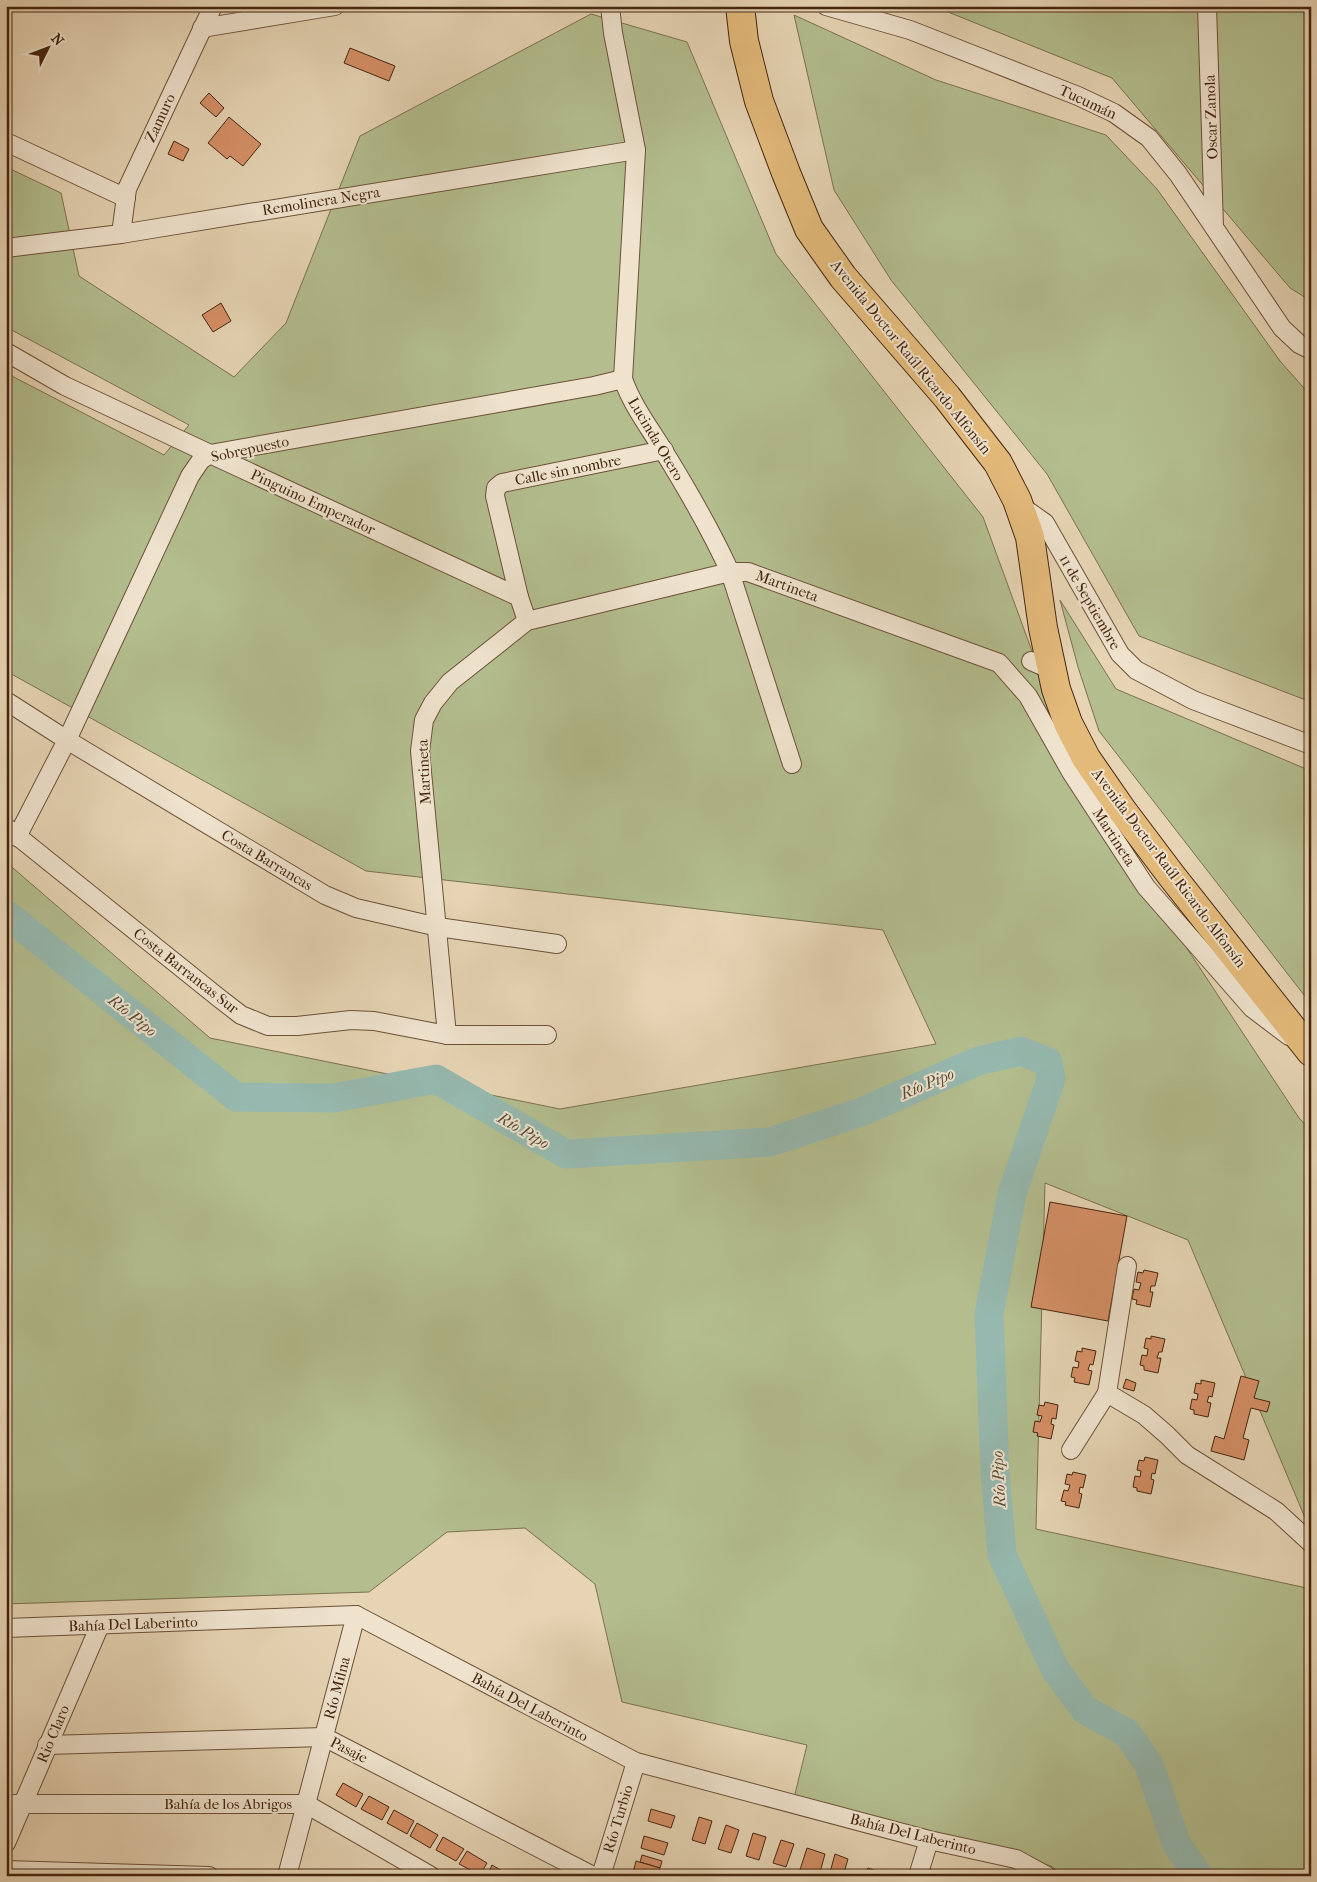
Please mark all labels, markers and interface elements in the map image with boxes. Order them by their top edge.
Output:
north arrow [22,22,72,72]
text: N [47,30,67,50]
street label: Oscar Zanola [1200,73,1221,160]
street label: Tucumán [1056,81,1120,123]
street label: Zamuro [141,90,179,145]
street label: Remolinera Negra [261,183,382,219]
street label: Avenida Doctor Raúl Ricardo Alfonsín [826,255,995,458]
street label: Lucinda Otero [624,394,688,484]
street label: Sobrepuesto [209,432,291,466]
street label: Calle sin nombre [513,451,623,489]
street label: Pinguino Emperador [248,465,379,539]
street label: 11 de Septiembre [1055,551,1125,653]
street label: Martineta [753,566,822,606]
street label: Martineta [413,738,435,805]
street label: Avenida Doctor Raúl Ricardo Alfonsín [1088,764,1250,971]
street label: Martineta [1089,805,1140,870]
street label: Costa Barrancas [218,826,316,894]
street label: Costa Barrancas Sur [130,924,243,1018]
water label: Río Pipo [104,990,161,1041]
water label: Río Pipo [897,1064,957,1104]
water label: Río Pipo [494,1108,553,1153]
water label: Río Pipo [988,1450,1010,1509]
street label: Bahía Del Laberinto [68,1613,198,1635]
street label: Río Milna [320,1654,354,1721]
street label: Bahía Del Laberinto [469,1669,592,1746]
street label: Rio Claro [33,1702,73,1766]
street label: Pasaje [327,1733,371,1767]
street label: Río Turbio [599,1782,637,1855]
street label: Bahía de los Abrigos [164,1795,293,1813]
street label: Bahía Del Laberinto [848,1810,978,1858]

